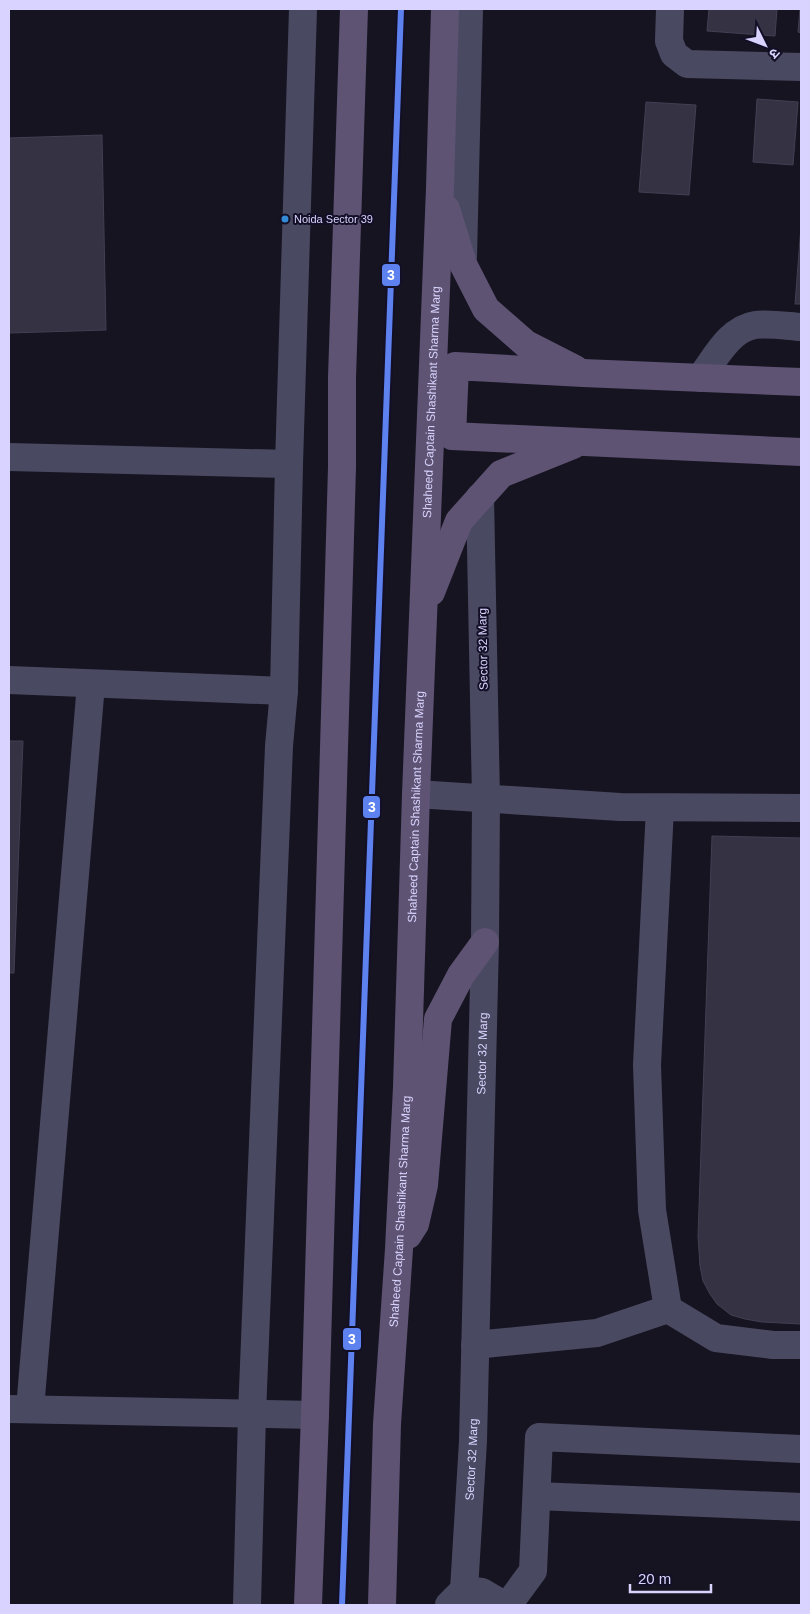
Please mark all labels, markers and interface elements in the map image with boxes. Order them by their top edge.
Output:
north arrow [740,20,790,70]
text: उ [765,45,783,63]
place label: Noida Sector 39 [294,213,373,225]
marker: Noida Sector 39 [280,214,290,224]
line badge: 3 [381,263,401,287]
text: 3 [387,267,395,283]
street label: Shaheed Captain Shashikant Sharma Marg [420,286,443,518]
street label: Sector 32 Marg [475,608,491,690]
street label: Shaheed Captain Shashikant Sharma Marg [405,691,427,923]
line badge: 3 [362,795,381,819]
text: 3 [368,799,376,815]
street label: Sector 32 Marg [474,1012,490,1095]
street label: Shaheed Captain Shashikant Sharma Marg [387,1095,414,1328]
line badge: 3 [342,1327,362,1351]
text: 3 [348,1331,356,1347]
street label: Sector 32 Marg [462,1418,481,1501]
scale bar [630,1562,711,1594]
text: 20 m [638,1570,671,1587]

